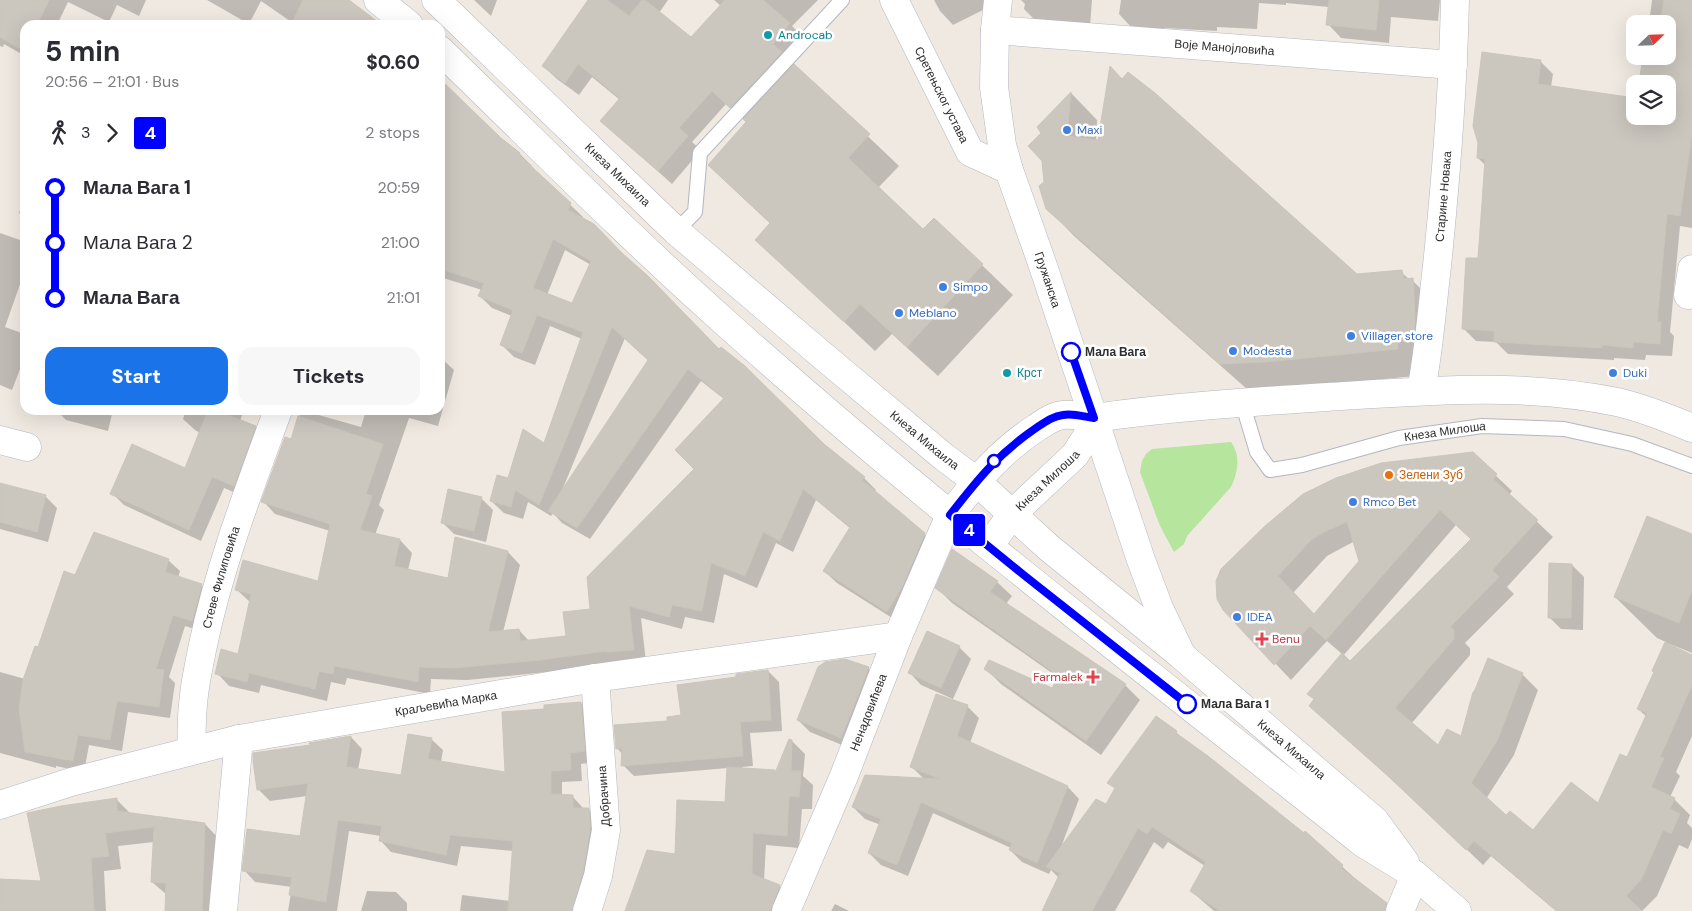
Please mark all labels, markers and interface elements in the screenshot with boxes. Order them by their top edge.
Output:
north arrow [1626,15,1676,65]
map controls [1626,15,1676,125]
place label: Androcab [778,27,833,43]
marker: Androcab [762,29,774,41]
text: 5 min [45,33,120,70]
street label: Воје Манојловића [1174,36,1275,59]
street label: Сретењског устава [911,44,972,146]
text: $0.60 [366,50,420,75]
text: 20:56 – 21:01 · Bus [45,71,179,92]
button: layers [1626,75,1676,125]
icon: walk [45,119,73,147]
icon: forward [98,119,126,147]
text: 4 [144,121,156,145]
text: 3 [81,122,90,143]
text: 2 stops [365,122,420,143]
place label: Maxi [1077,122,1103,138]
marker: Maxi [1061,124,1073,136]
street label: Кнеза Михаила [581,139,654,210]
street label: Старине Новака [1431,150,1455,243]
text: Мала Вага 1 [83,175,191,200]
text: 20:59 [377,177,420,198]
text: Мала Вага 2 [83,230,193,255]
text: 21:00 [381,232,420,253]
street label: Гружанска [1031,250,1064,310]
place label: Simpo [953,279,988,295]
marker: Simpo [937,281,949,293]
text: Мала Вага [83,285,180,310]
text: 21:01 [387,287,420,308]
place label: Meblano [909,305,957,321]
marker: Meblano [893,307,905,319]
place label: Villager store [1361,328,1433,344]
marker: Villager store [1345,330,1357,342]
marker: Мала Вага [1061,342,1081,362]
place label: Modesta [1243,343,1292,359]
place label: Мала Вага [1085,344,1146,360]
marker: Modesta [1227,345,1239,357]
button: Start [45,347,228,405]
button: Tickets [238,347,420,405]
place label: Крст [1017,365,1043,381]
place label: Duki [1623,365,1647,381]
marker: Крст [1001,367,1013,379]
marker: Duki [1607,367,1619,379]
street label: Кнеза Михаила [886,407,963,474]
street label: Кнеза Милоша [1403,418,1486,445]
street label: Кнеза Милоша [1012,448,1084,515]
unlabelled marker [987,454,1001,468]
place label: Зелени Зуб [1399,467,1463,483]
marker: Зелени Зуб [1383,469,1395,481]
place label: Rmco Bet [1363,494,1417,510]
marker: Rmco Bet [1347,496,1359,508]
line badge: 4 [953,514,985,546]
text: 4 [963,518,975,542]
street label: Стеве Филиповића [199,524,244,630]
place label: IDEA [1247,609,1273,625]
marker: IDEA [1231,611,1243,623]
place label: Benu [1272,631,1300,647]
marker: Benu [1256,633,1268,645]
place label: Farmalek [1033,669,1083,685]
street label: Ненадовићева [846,671,891,754]
marker: Farmalek [1087,671,1099,683]
street label: Краљевића Марка [394,687,499,720]
marker: Мала Вага 1 [1177,694,1197,714]
place label: Мала Вага 1 [1201,696,1269,712]
street label: Кнеза Михаила [1254,716,1329,783]
street label: Добрачина [594,765,614,827]

